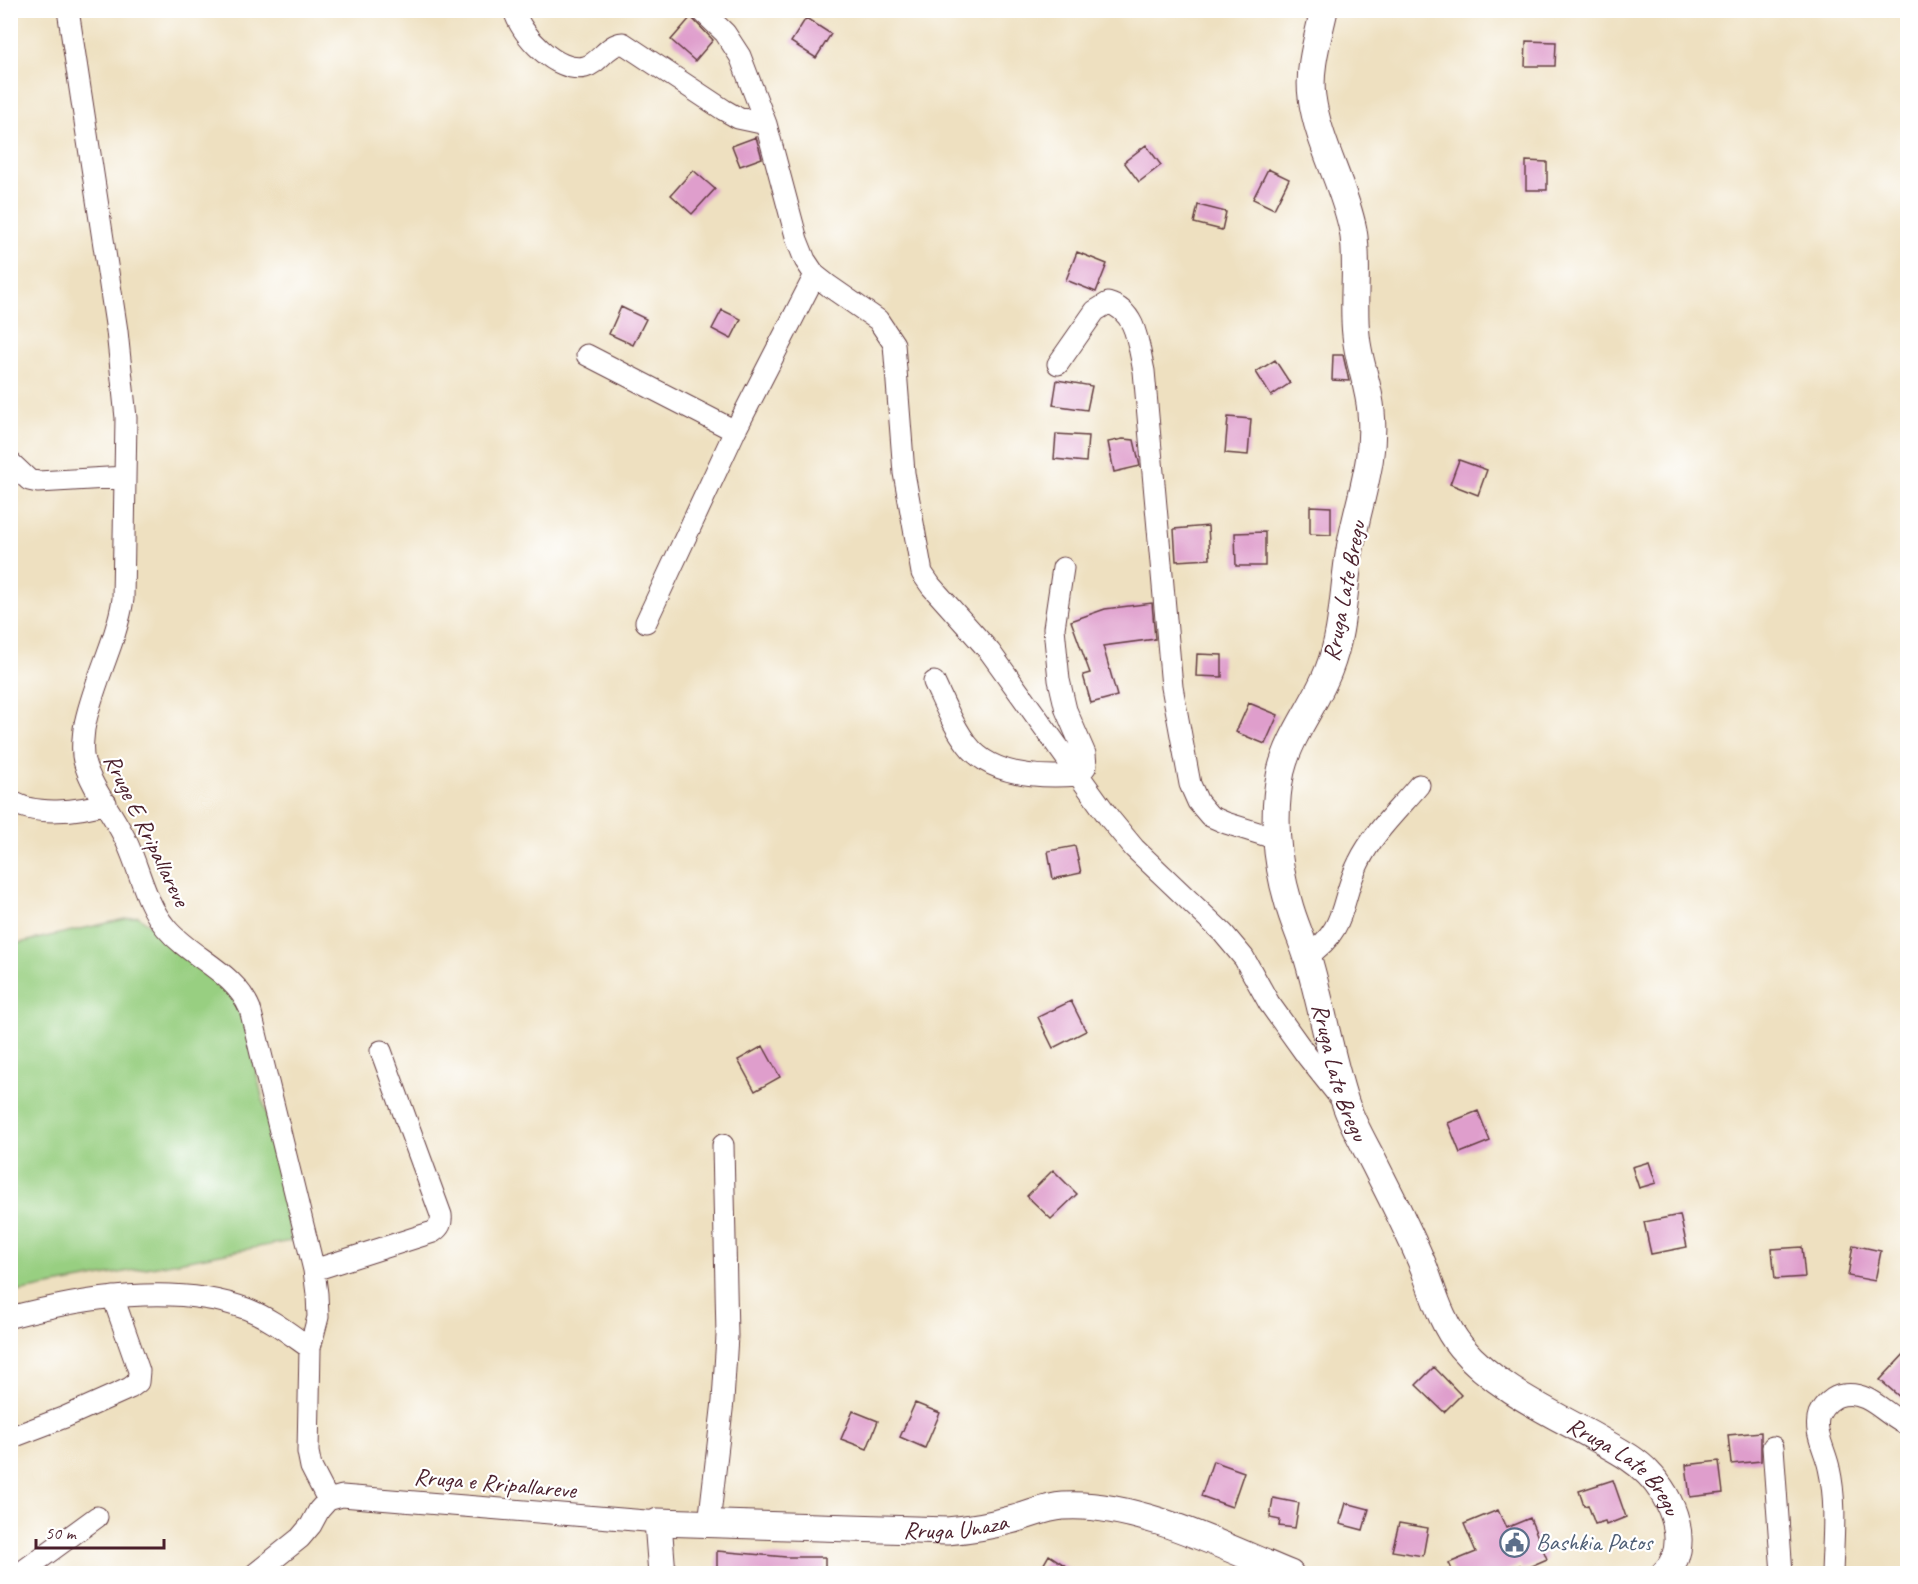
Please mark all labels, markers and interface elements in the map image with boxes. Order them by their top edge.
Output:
street label: Rruga Late Bregu [1316,516,1373,663]
street label: Rruge E Rripallareve [97,749,198,913]
street label: Rruga Late Bregu [1305,1000,1376,1148]
street label: Rruga Late Bregu [1562,1410,1688,1521]
street label: Rruga e Rripallareve [413,1461,579,1505]
street label: Rruga Unaza [903,1506,1012,1546]
scale bar [36,1512,164,1550]
text: 50 m [45,1522,78,1544]
public building icon: Bashkia Patos [1499,1526,1531,1558]
place label: Bashkia Patos [1536,1527,1654,1557]

